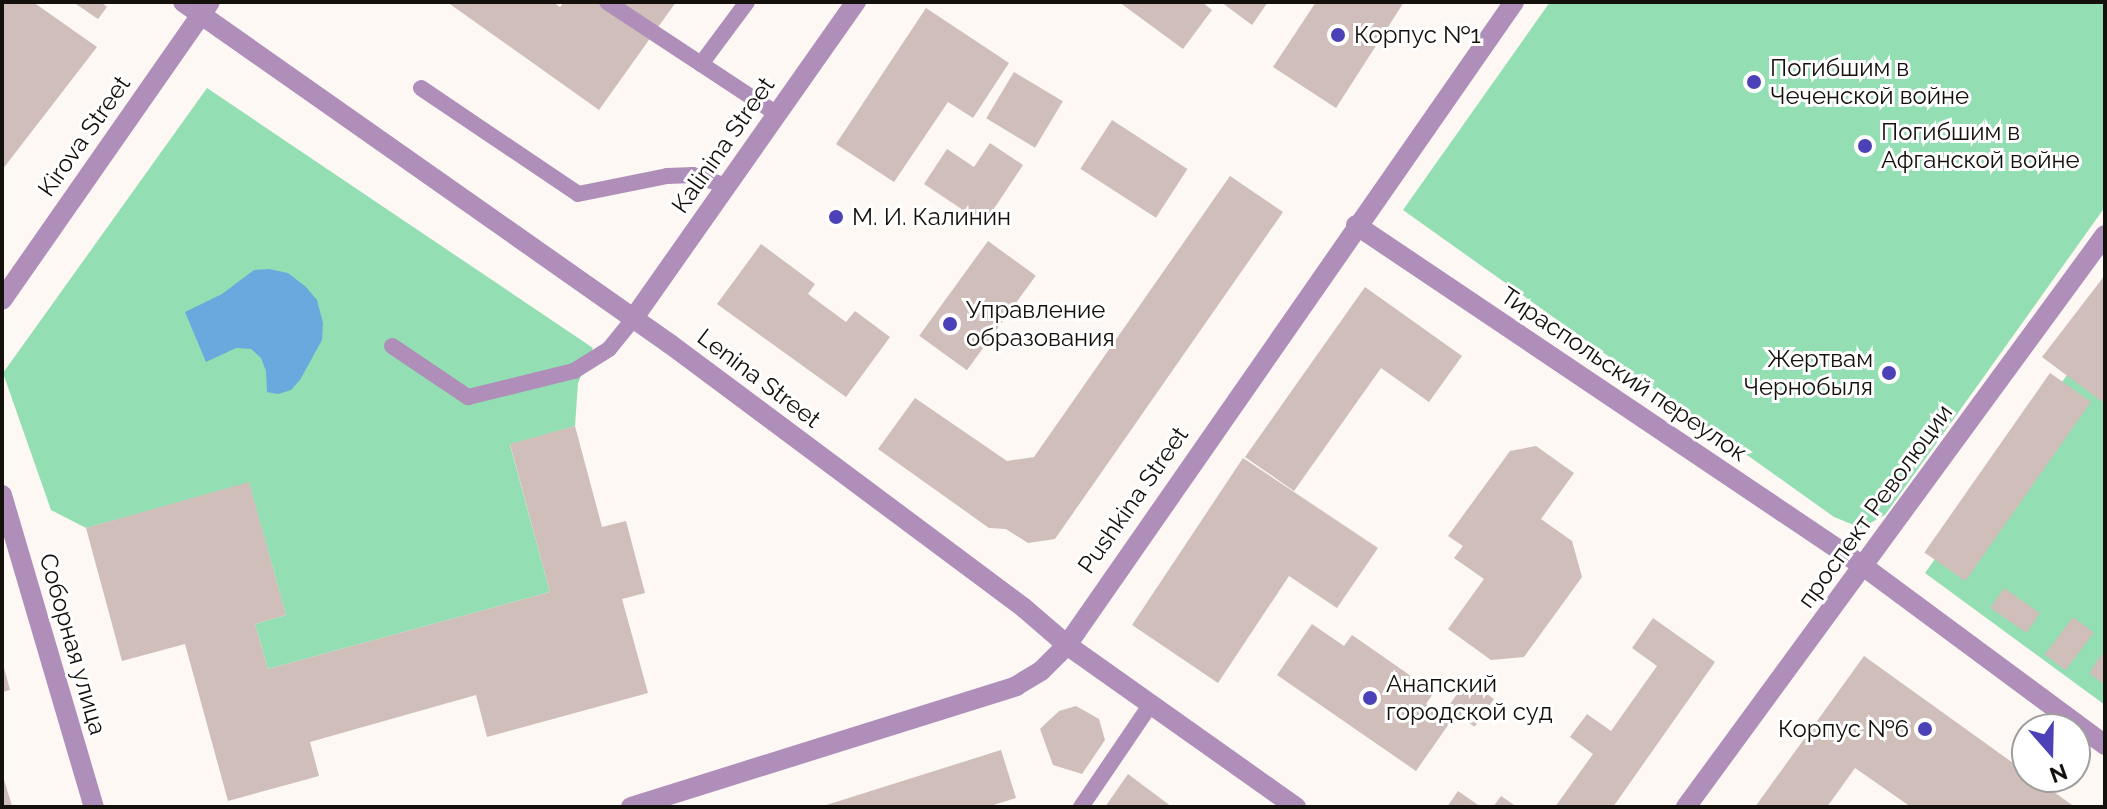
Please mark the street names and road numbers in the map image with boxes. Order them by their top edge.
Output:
street label: Kirova Street [32,70,136,202]
street label: Kalinina Street [666,72,780,218]
street label: Тираспольский переулок [1495,281,1753,467]
street label: Lenina Street [692,322,826,434]
street label: проспект Революции [1791,399,1959,613]
street label: Pushkina Street [1072,421,1194,579]
street label: Соборная улица [33,550,113,738]

